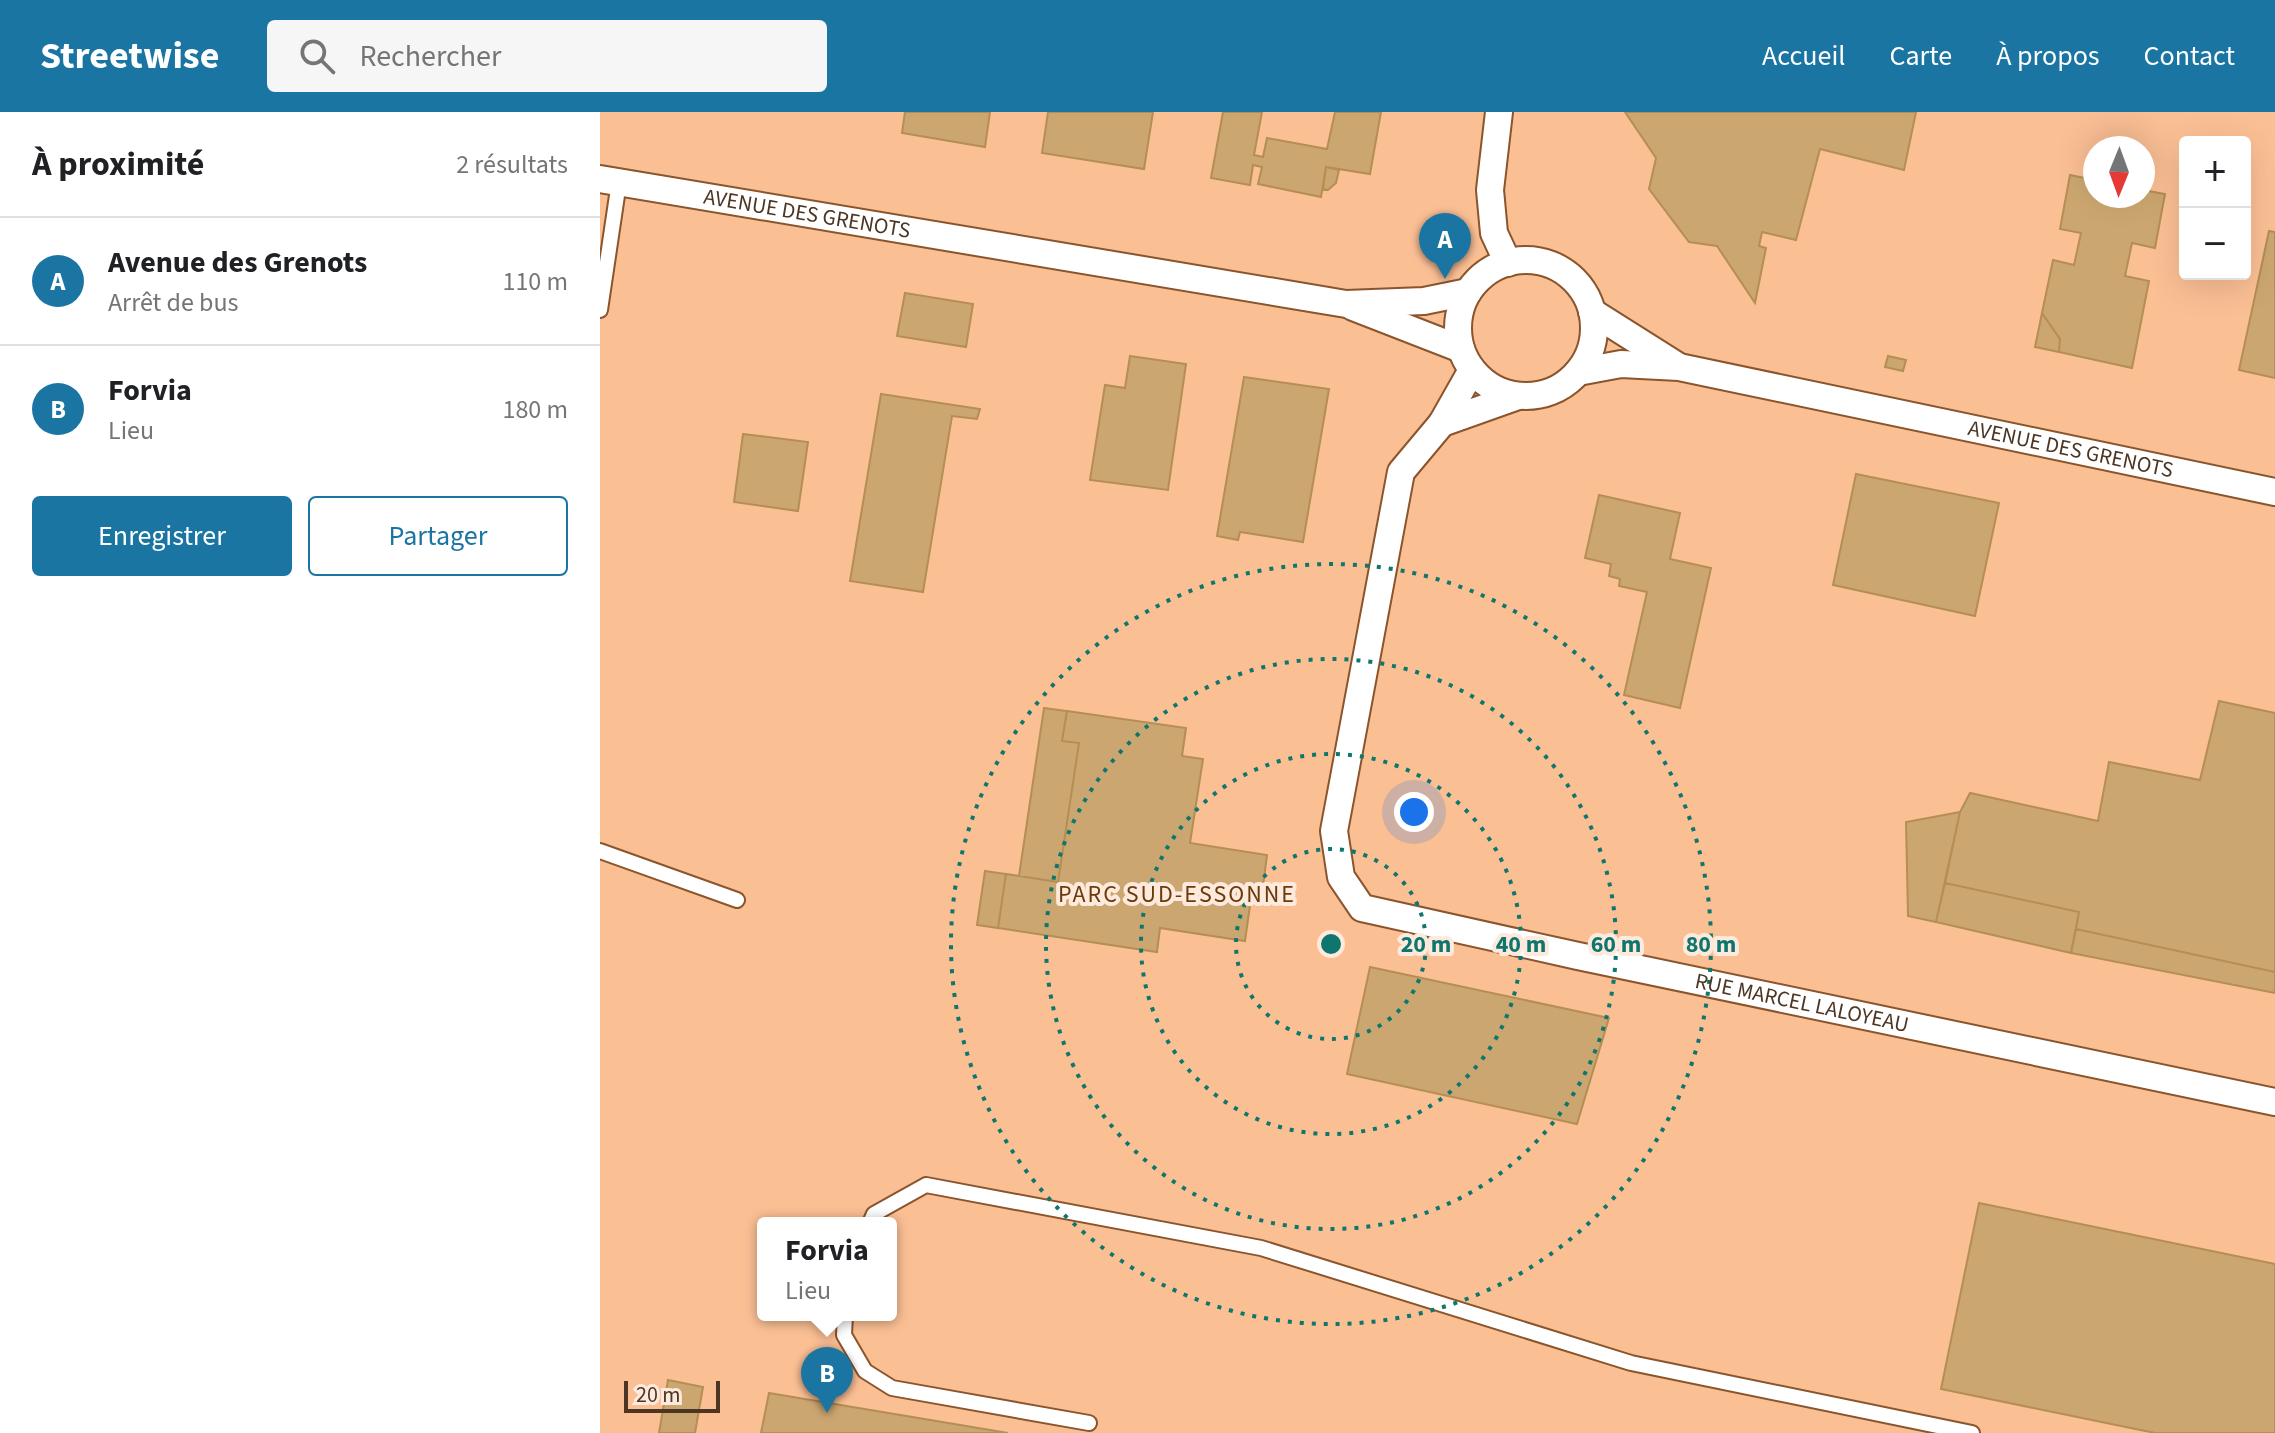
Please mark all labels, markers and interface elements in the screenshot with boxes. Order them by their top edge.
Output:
search box [267,20,827,92]
text: Streetwise [40,29,219,83]
icon: search [295,34,339,78]
text: Rechercher [359,35,501,78]
text: Accueil [1762,36,1845,76]
text: Carte [1889,36,1952,76]
text: À propos [1996,36,2100,76]
text: Contact [2144,36,2235,76]
north arrow [2083,136,2155,208]
map controls [2179,136,2251,280]
button: + [2179,136,2251,208]
text: À proximité [32,140,204,189]
text: 2 résultats [456,146,568,183]
street label: AVENUE DES GRENOTS [701,181,913,247]
button: − [2179,208,2251,280]
pin: A [1419,213,1471,279]
text: Avenue des Grenots [108,241,367,284]
text: A [51,263,65,300]
text: 110 m [502,263,568,300]
text: Arrêt de bus [108,284,238,321]
text: Forvia [108,369,192,412]
text: B [50,391,66,428]
text: 180 m [502,391,568,428]
text: Lieu [108,412,154,449]
street label: AVENUE DES GRENOTS [1965,412,2176,486]
button: Enregistrer [32,496,292,576]
button: Partager [308,496,568,576]
your location [1394,792,1434,832]
district label: PARC SUD-ESSONNE [1058,877,1296,912]
text: 20 m [1401,927,1451,962]
text: 40 m [1496,927,1546,962]
text: 60 m [1591,927,1641,962]
text: 80 m [1686,927,1736,962]
centre of rings [1317,930,1345,958]
street label: RUE MARCEL LALOYEAU [1692,965,1912,1041]
popup [757,1217,897,1321]
text: Forvia [785,1229,869,1272]
text: Lieu [785,1272,831,1309]
pin: B [801,1347,853,1413]
scale bar [624,1377,720,1413]
text: 20 m [636,1379,681,1411]

